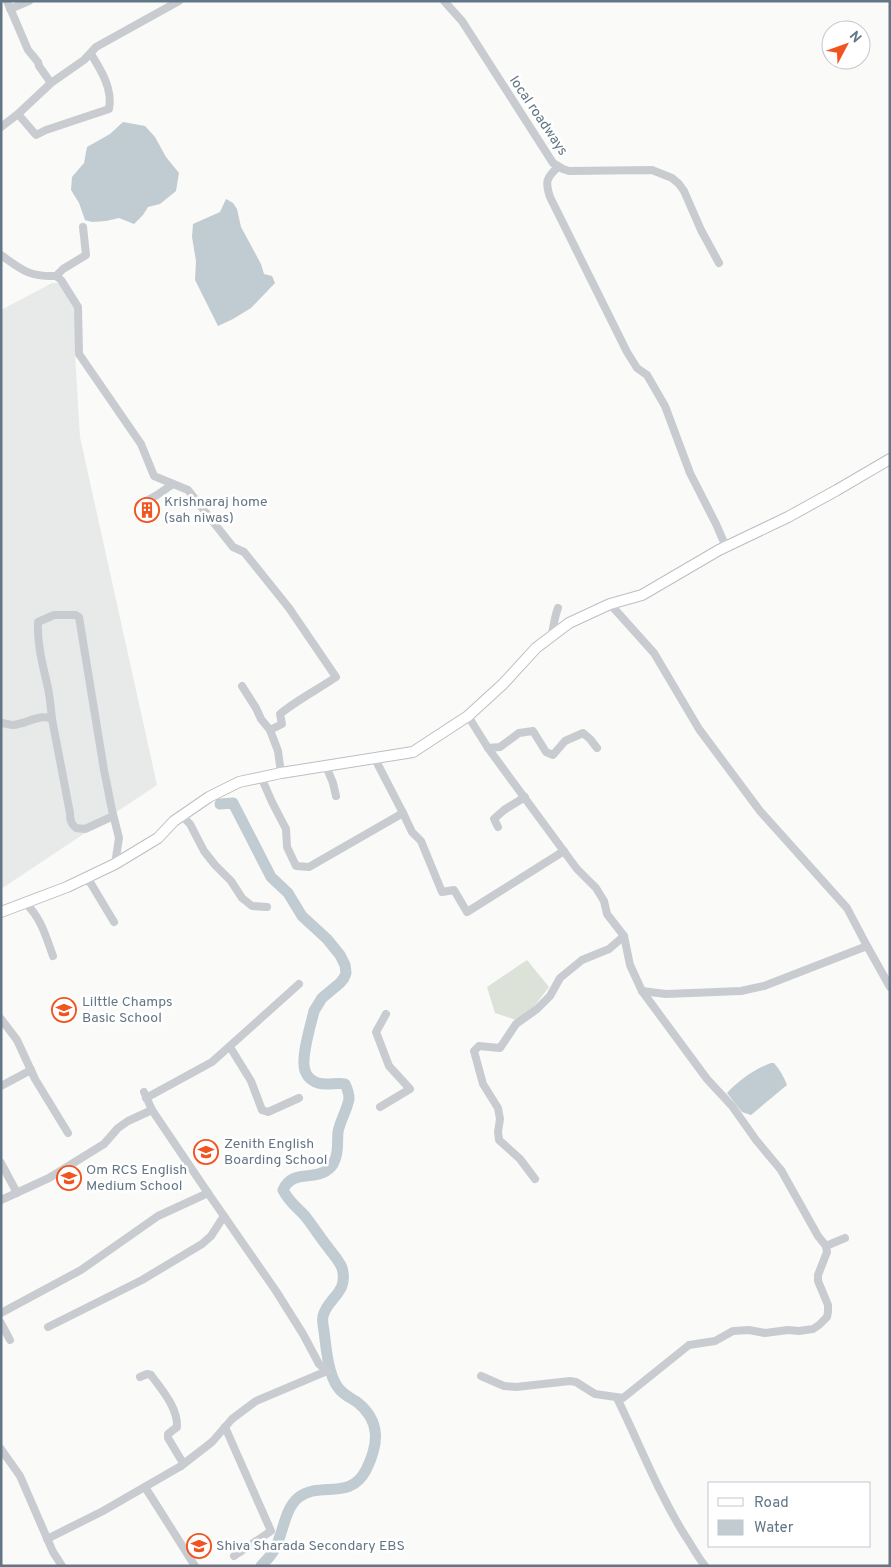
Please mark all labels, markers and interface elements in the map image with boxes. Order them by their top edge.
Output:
north arrow [821,20,871,70]
text: N [845,28,864,47]
street label: local roadways [505,73,571,159]
place label: Krishnaraj home (sah niwas) [164,494,268,527]
building icon: Krishnaraj home (sah niwas) [134,497,160,523]
place label: Lilttle Champs Basic School [82,994,173,1027]
school or university icon: Lilttle Champs Basic School [51,997,77,1023]
place label: Zenith English Boarding School [224,1136,327,1169]
school or university icon: Zenith English Boarding School [193,1139,219,1165]
place label: Om RCS English Medium School [86,1162,187,1195]
school or university icon: Om RCS English Medium School [56,1165,82,1191]
legend [708,1482,871,1547]
text: Road [754,1494,789,1513]
text: Water [754,1519,794,1538]
school or university icon: Shiva Sharada Secondary EBS [186,1533,212,1559]
place label: Shiva Sharada Secondary EBS [216,1538,405,1555]

